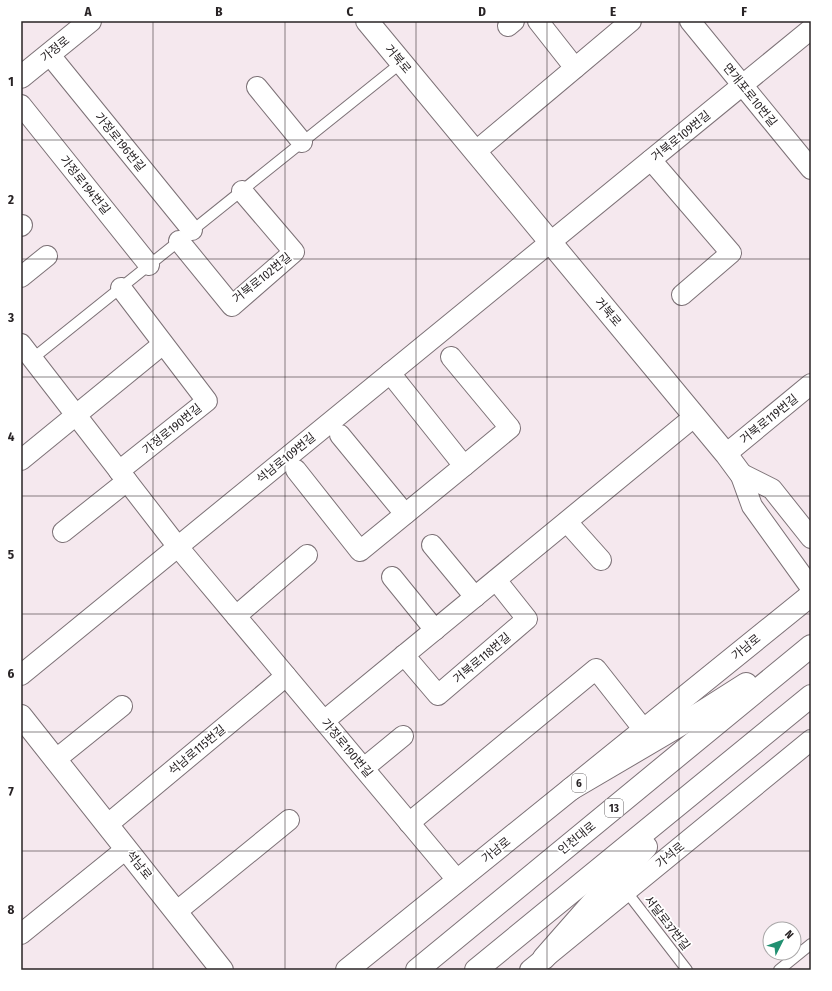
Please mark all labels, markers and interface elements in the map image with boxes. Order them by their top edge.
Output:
text: A [83,4,92,19]
text: B [215,4,223,19]
text: C [347,4,354,19]
text: D [478,4,486,19]
text: E [610,4,616,19]
text: F [741,4,747,19]
street label: 가정로 [38,33,72,65]
street label: 거북로 [382,42,414,76]
street label: 면개포로10번길 [720,61,780,129]
text: 1 [8,74,14,89]
street label: 거북로109번길 [649,108,713,164]
street label: 가정로196번길 [92,110,148,174]
street label: 가정로194번길 [57,153,113,217]
text: 2 [7,192,14,207]
street label: 거북로102번길 [230,250,294,306]
street label: 거북로 [592,295,624,329]
text: 3 [7,310,14,325]
street label: 거북로119번길 [737,391,801,447]
street label: 가정로190번길 [140,401,204,457]
text: 4 [8,429,15,444]
street label: 석남로109번길 [254,430,318,486]
text: 5 [8,547,14,562]
street label: 거북로118번길 [451,630,513,686]
street label: 가남로 [729,631,763,663]
text: 6 [8,666,15,681]
street label: 가정로190번길 [319,716,375,780]
street label: 석남로115번길 [166,722,228,778]
road number: 6 [572,774,586,792]
text: 7 [8,784,14,799]
road number: 13 [605,799,623,817]
street label: 인천대로 [555,819,599,857]
street label: 가남로 [479,834,513,866]
street label: 가석로 [653,839,687,871]
street label: 석남로 [123,848,155,882]
street label: 서달로37번길 [641,893,693,953]
text: 8 [8,902,15,917]
north arrow [762,921,802,961]
text: N [782,928,796,941]

